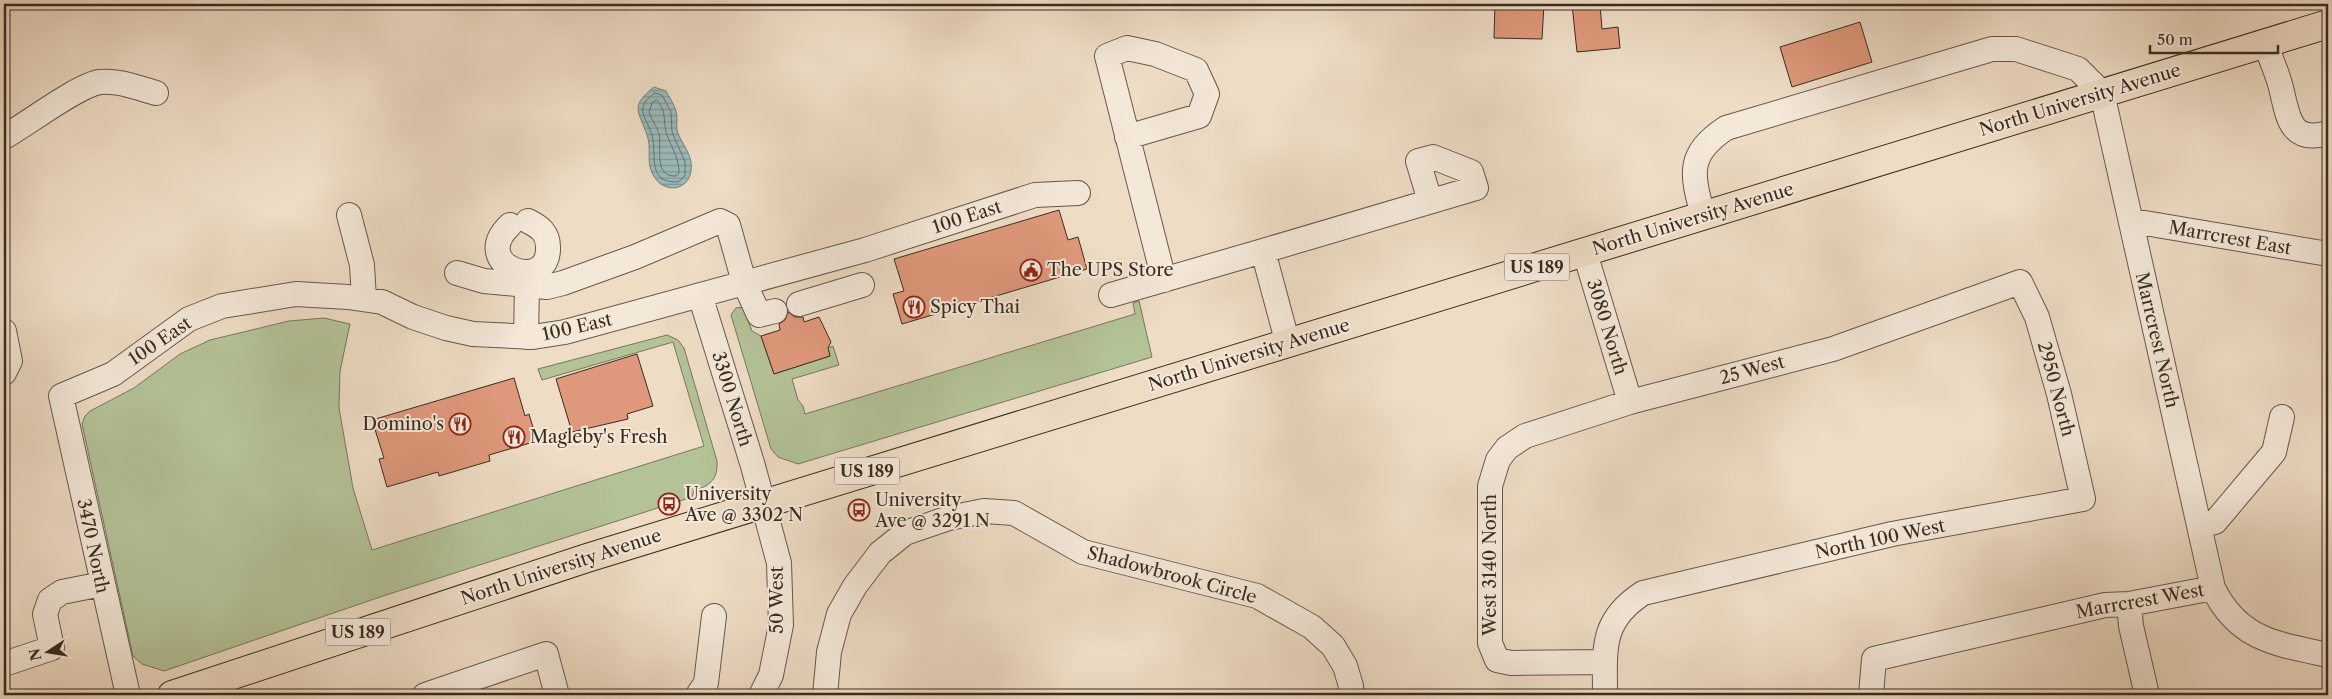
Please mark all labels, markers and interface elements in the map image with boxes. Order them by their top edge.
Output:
scale bar [2150,22,2277,54]
text: 50 m [2157,30,2193,49]
street label: North University Avenue [1977,59,2183,141]
street label: North University Avenue [1590,178,1796,260]
street label: 100 East [930,195,1005,238]
street label: Marrcrest East [2167,216,2294,260]
road number: US 189 [1504,253,1570,280]
public building icon: The UPS Store [1019,258,1043,282]
place label: The UPS Store [1047,259,1174,281]
street label: Marrcrest North [2131,270,2183,410]
street label: 3080 North [1582,277,1632,377]
restaurant icon: Spicy Thai [902,295,926,319]
place label: Spicy Thai [930,296,1021,318]
street label: 100 East [540,308,615,346]
street label: 100 East [124,312,196,370]
street label: North University Avenue [1146,314,1352,396]
street label: 2950 North [2033,339,2079,439]
street label: 3300 North [707,349,757,449]
street label: 25 West [1717,351,1788,389]
restaurant icon: Domino's [448,412,472,436]
place label: Domino's [363,413,444,435]
restaurant icon: Magleby's Fresh [502,425,526,449]
place label: Magleby's Fresh [530,426,668,448]
road number: US 189 [834,458,900,484]
place label: University Ave @ 3302 N [684,483,803,526]
place label: University Ave @ 3291 N [874,489,990,532]
bus stop icon: University Ave @ 3302 N [657,492,681,516]
street label: West 3140 North [1479,494,1501,637]
street label: 3470 North [72,497,114,595]
bus stop icon: University Ave @ 3291 N [847,498,871,522]
street label: North 100 West [1813,514,1948,564]
street label: North University Avenue [458,524,664,610]
street label: Shadowbrook Circle [1085,542,1259,608]
street label: 50 West [766,566,788,634]
street label: Marrcrest West [2074,579,2206,623]
road number: US 189 [326,618,390,646]
north arrow [22,626,72,676]
text: N [25,647,45,663]

